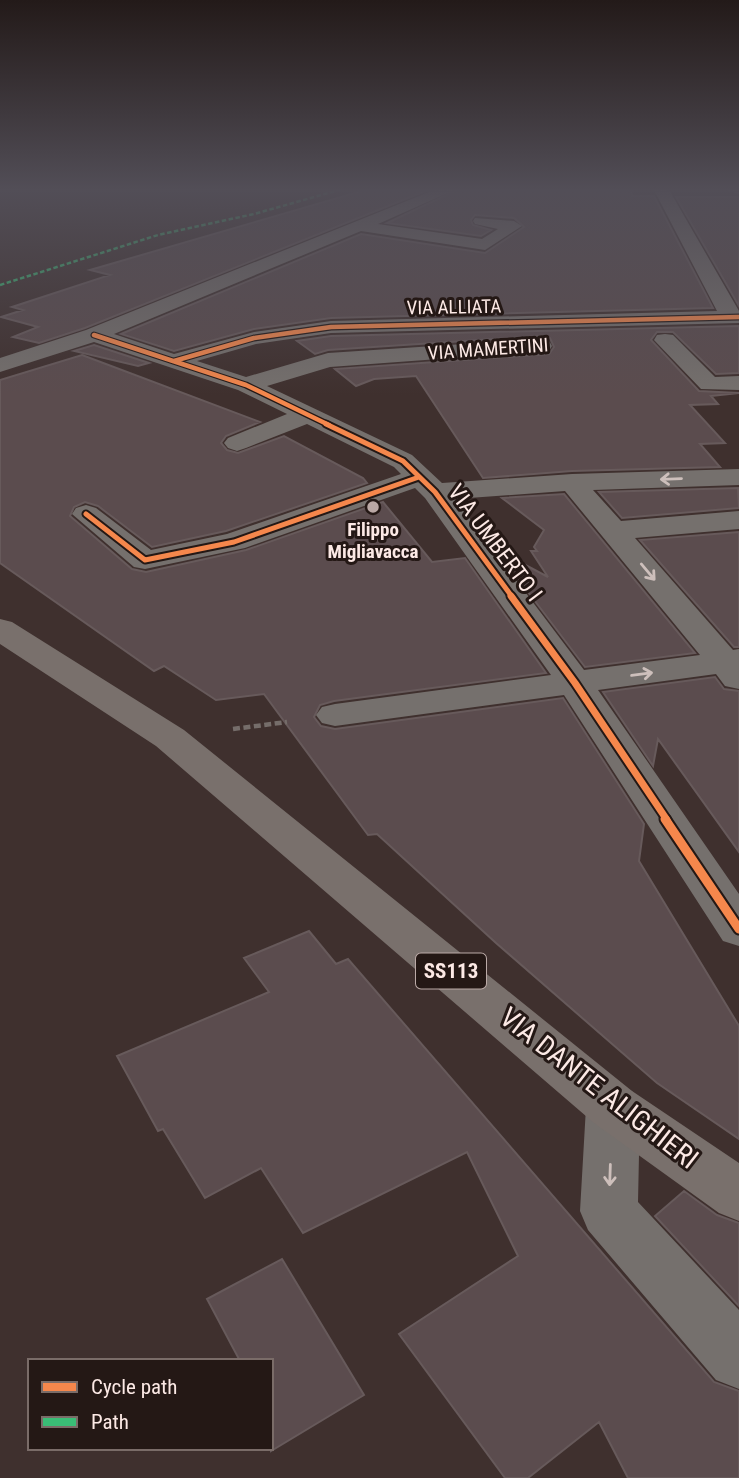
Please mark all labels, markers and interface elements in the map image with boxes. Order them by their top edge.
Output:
street label: VIA ALLIATA [406,295,502,319]
street label: VIA MAMERTINI [427,333,549,365]
one-way arrow [660,473,683,486]
street label: VIA UMBERTO I [442,479,548,607]
marker: Filippo Migliavacca [365,499,381,515]
place label: Filippo Migliavacca [328,518,419,563]
one-way arrow [640,562,656,580]
one-way arrow [630,667,653,680]
road number: SS113 [416,954,486,988]
street label: VIA DANTE ALIGHIERI [493,1000,705,1176]
one-way arrow [604,1163,617,1186]
legend [28,1359,273,1450]
text: Cycle path [91,1375,177,1399]
text: Path [91,1410,129,1434]

